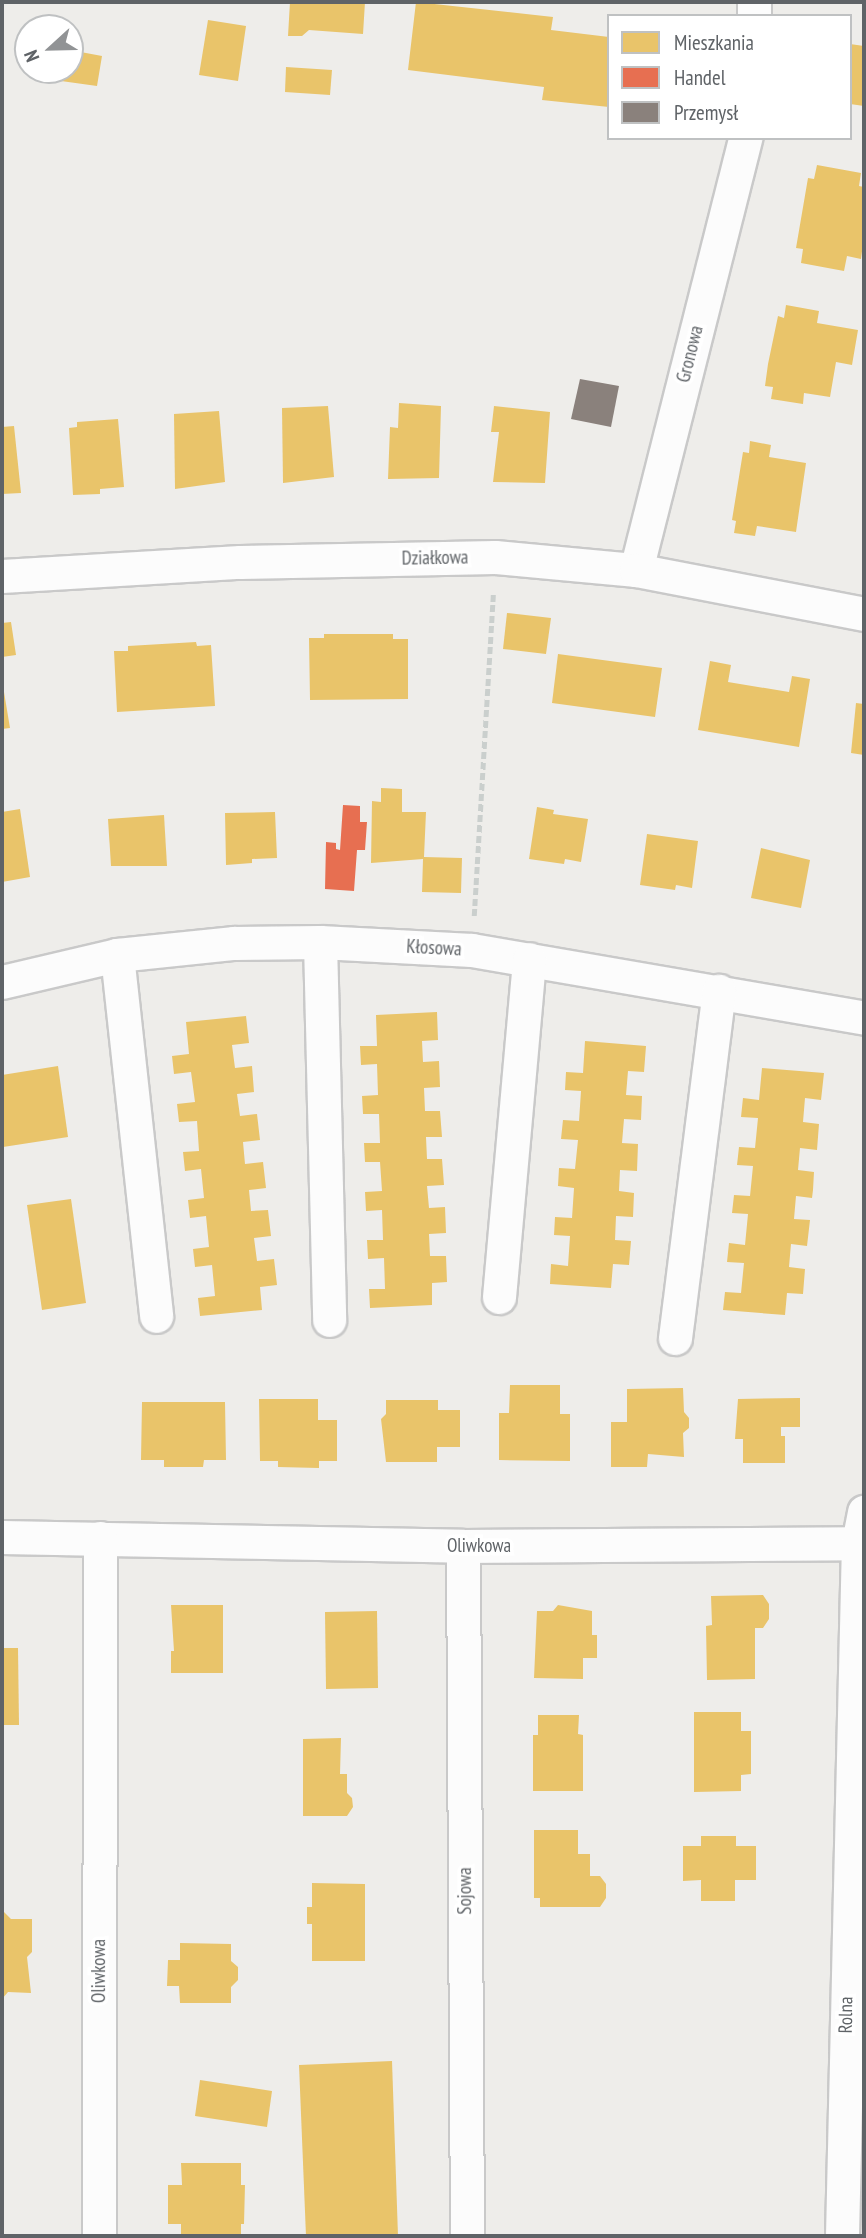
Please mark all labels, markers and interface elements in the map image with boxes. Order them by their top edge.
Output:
north arrow [14,14,84,84]
legend [607,14,852,140]
text: Mieszkania [674,29,754,56]
text: N [18,47,44,65]
text: Handel [674,64,726,91]
text: Przemysł [674,99,738,126]
street label: Gronowa [672,323,708,385]
street label: Działkowa [401,546,469,570]
street label: Kłosowa [406,935,462,961]
street label: Oliwkowa [447,1535,511,1557]
street label: Sojowa [454,1867,476,1915]
street label: Oliwkowa [88,1939,110,2003]
street label: Rolna [834,1996,858,2034]

